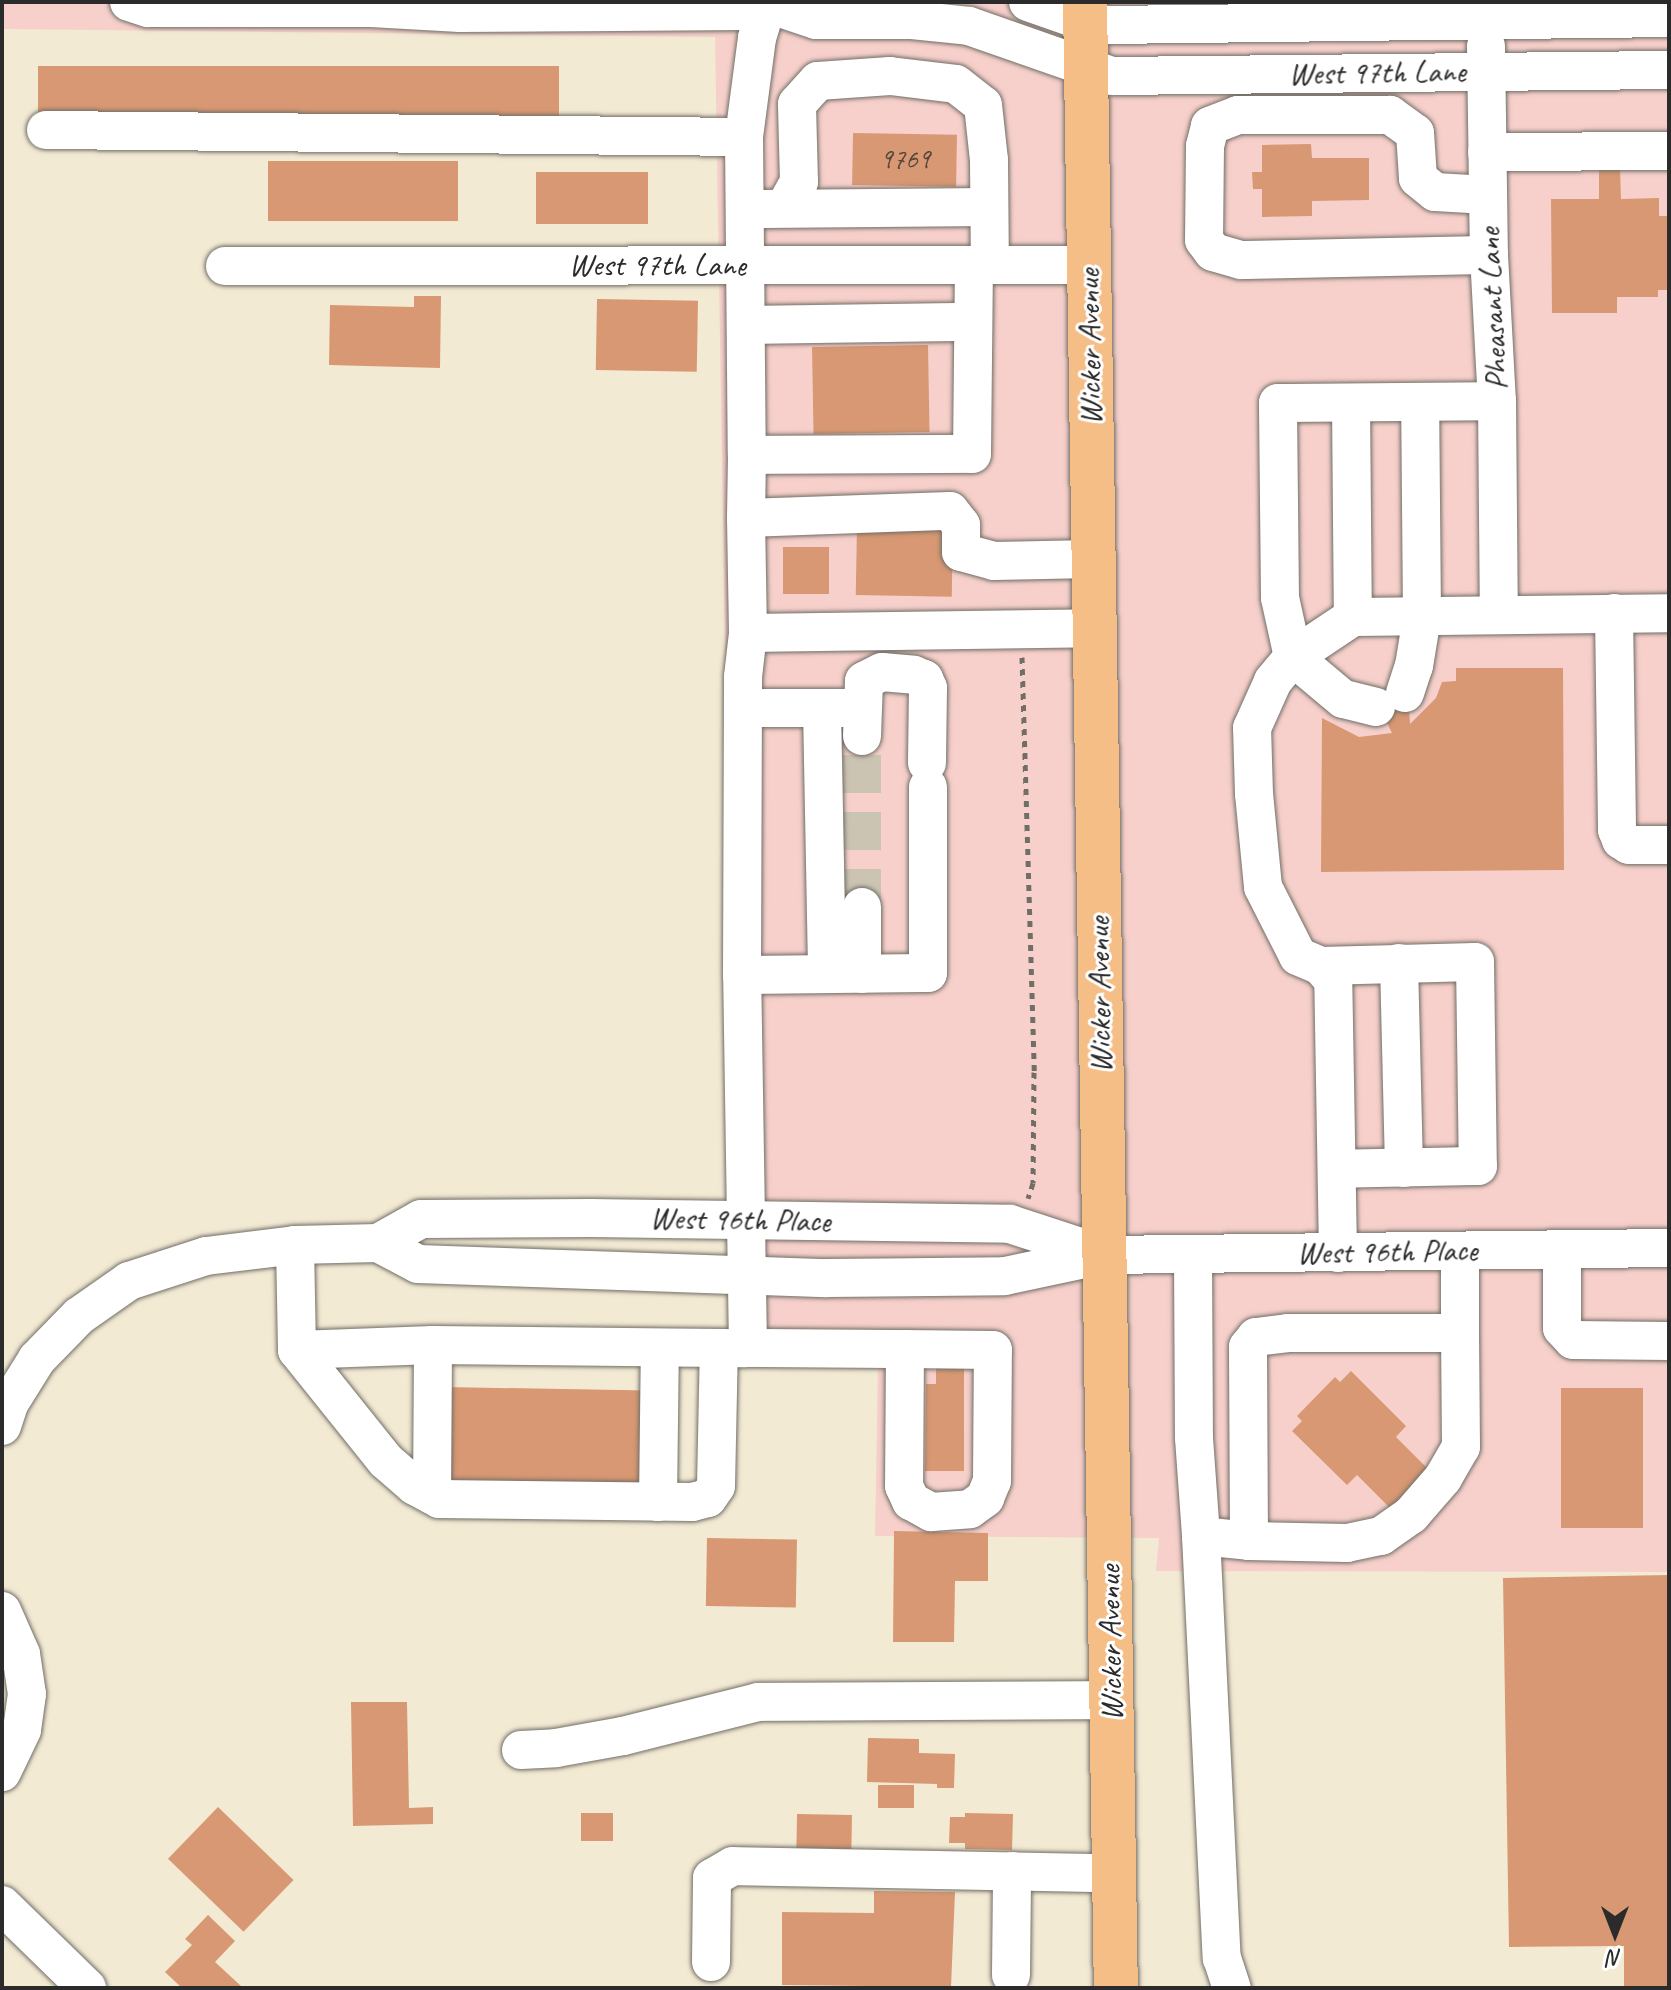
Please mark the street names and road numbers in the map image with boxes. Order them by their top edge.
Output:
street label: West 97th Lane [1288,52,1466,94]
street label: Pheasant Lane [1470,227,1516,391]
street label: West 97th Lane [568,246,746,284]
street label: Wicker Avenue [1069,269,1111,425]
street label: Wicker Avenue [1079,917,1121,1073]
street label: West 96th Place [649,1199,831,1241]
street label: West 96th Place [1296,1231,1478,1273]
street label: Wicker Avenue [1090,1565,1132,1721]

